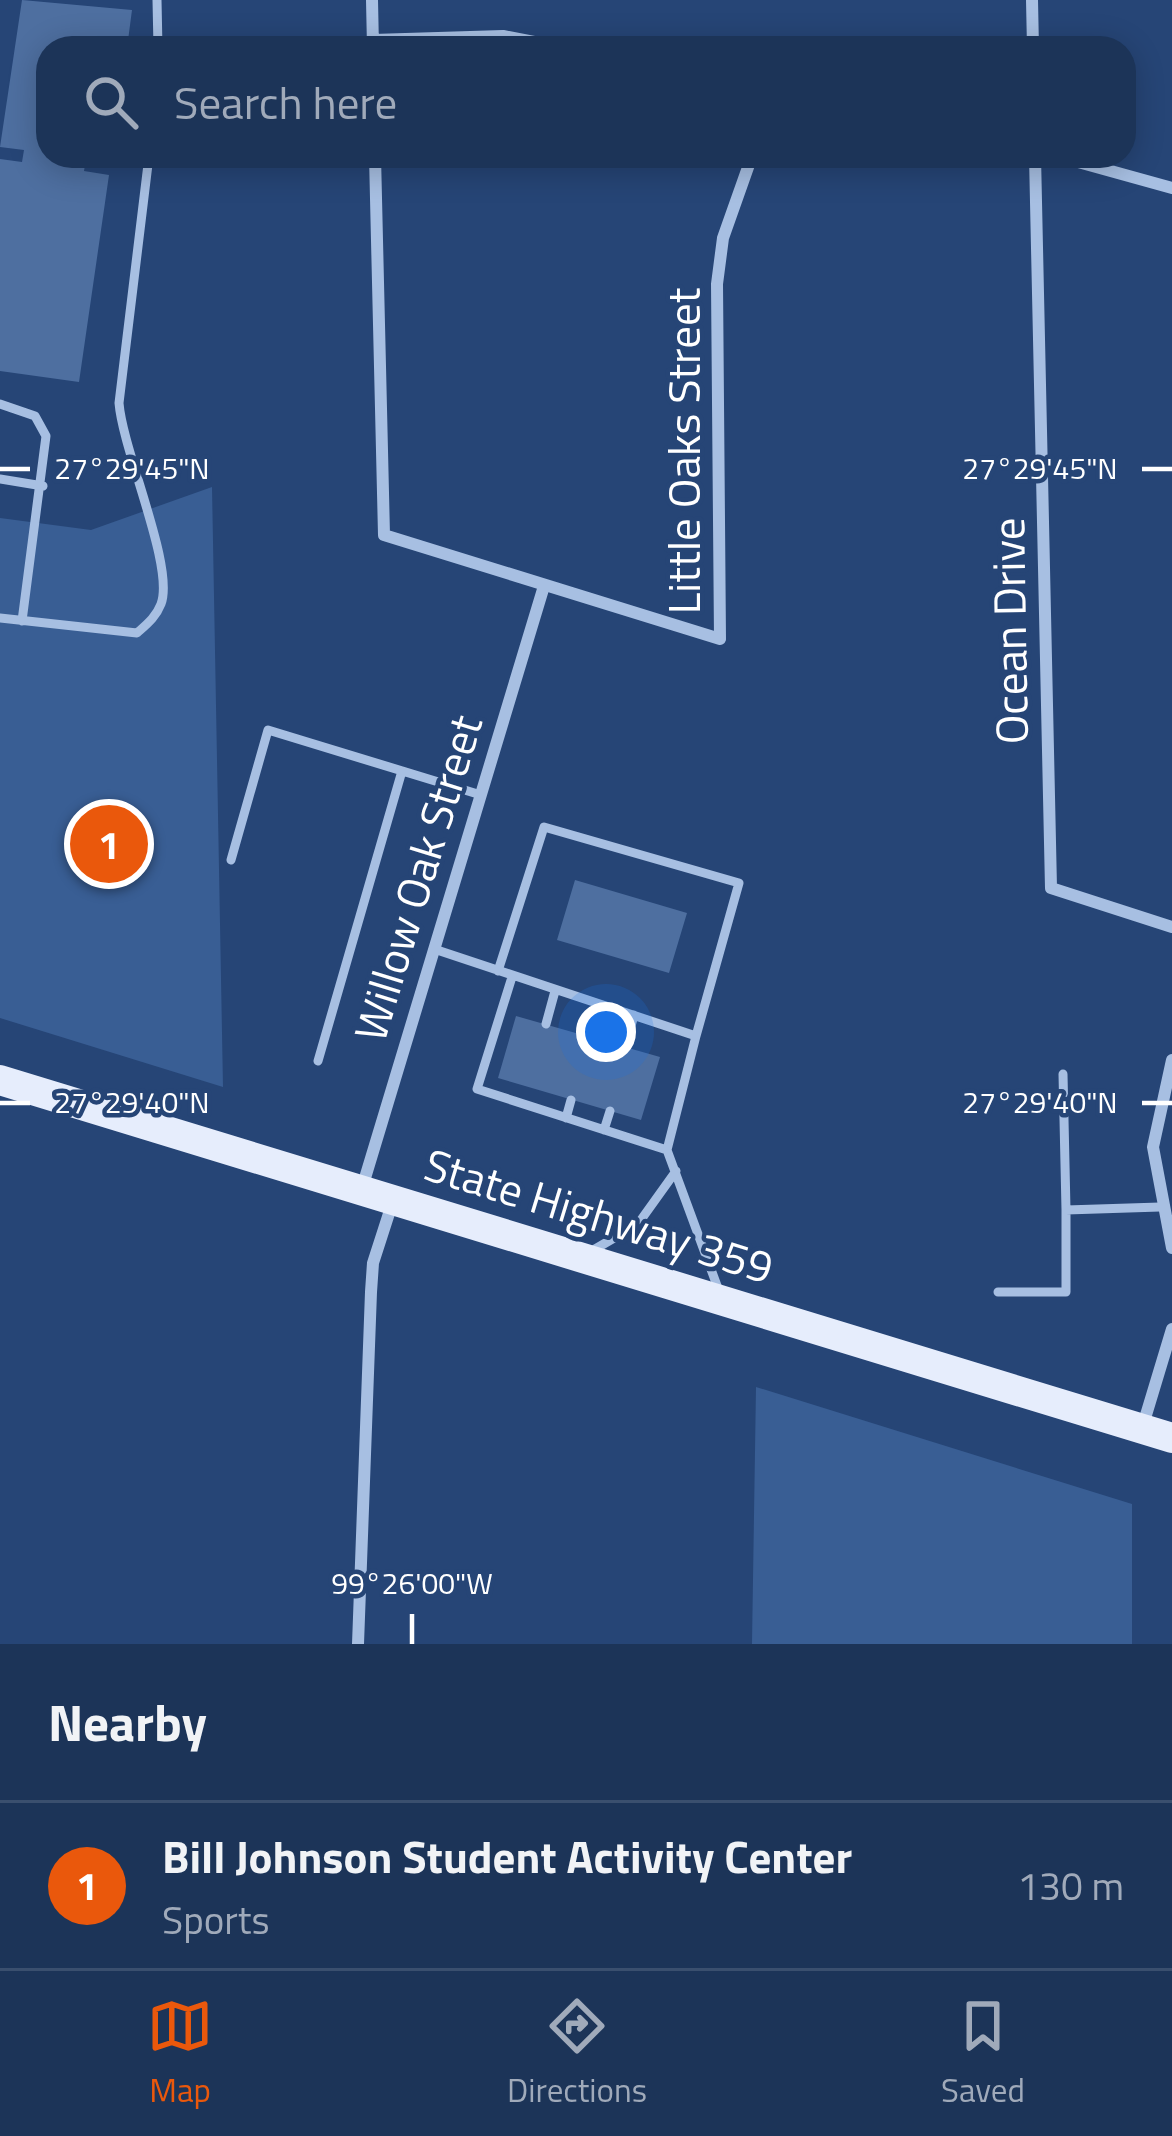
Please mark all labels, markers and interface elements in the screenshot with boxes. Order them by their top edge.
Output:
search box [36,36,1136,168]
text: Search here [174,68,397,136]
icon: search [78,69,144,135]
street label: Little Oaks Street [649,287,717,614]
text: 27°29'45"N [54,445,210,491]
text: 27°29'45"N [962,445,1118,491]
street label: Ocean Drive [973,517,1045,745]
street label: Willow Oak Street [335,706,499,1049]
pin: 1 [70,799,148,889]
your location [576,1002,636,1062]
text: 27°29'40"N [54,1079,210,1125]
text: 27°29'40"N [962,1079,1118,1125]
street label: State Highway 359 [416,1130,782,1300]
text: 99°26'00"W [331,1560,493,1606]
text: Nearby [48,1683,207,1761]
text: Bill Johnson Student Activity Center [162,1822,852,1890]
text: 1 [76,1856,98,1915]
text: 130 m [1017,1856,1124,1915]
text: Sports [162,1890,270,1949]
tab: Map [147,1993,213,2115]
tab: Directions [507,1993,647,2115]
tab: Saved [941,1993,1025,2115]

